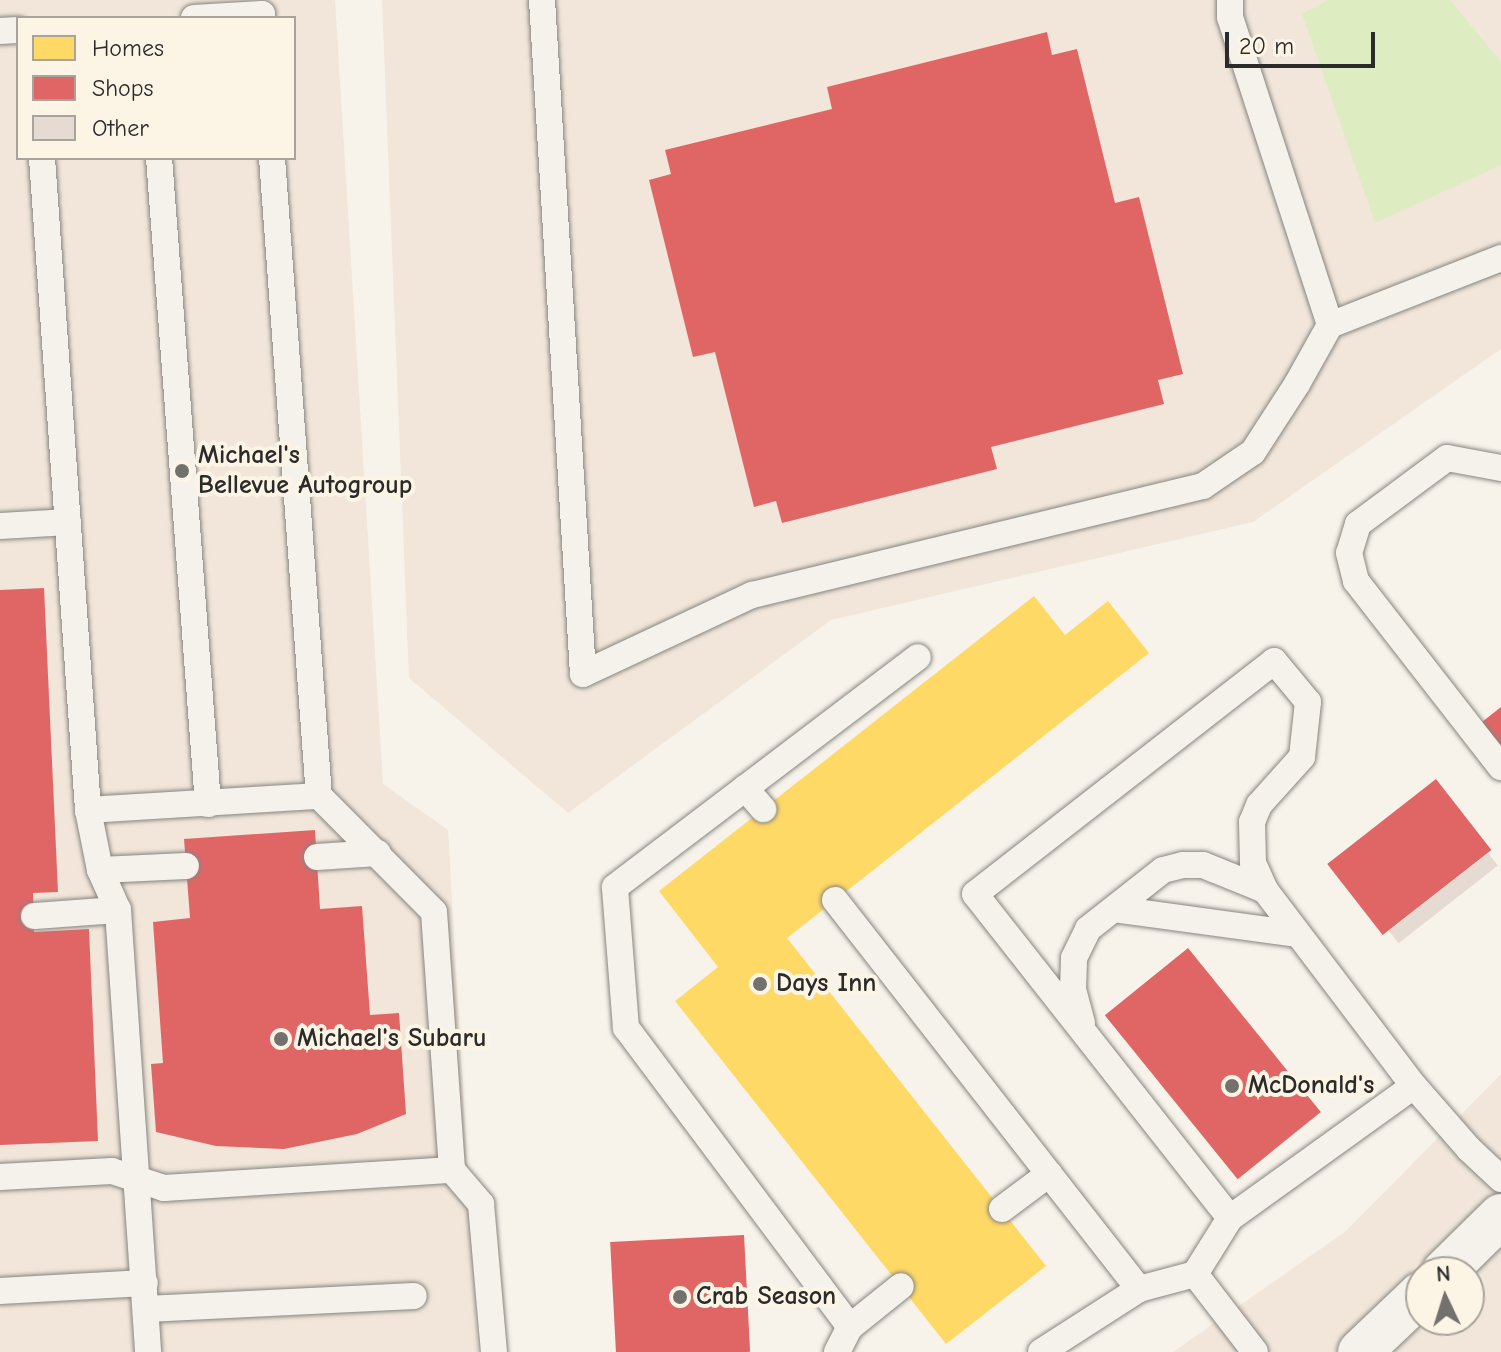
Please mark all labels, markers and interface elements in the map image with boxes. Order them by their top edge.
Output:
legend [16,16,296,160]
scale bar [1229,16,1379,66]
text: 20 m [1239,32,1294,60]
text: Homes [92,34,164,62]
text: Shops [92,74,153,102]
text: Other [92,114,149,142]
place label: Michael's Bellevue Autogroup [198,440,412,502]
marker: Michael's Bellevue Autogroup [173,462,191,480]
place label: Days Inn [776,968,876,1000]
marker: Days Inn [751,975,769,993]
place label: Michael's Subaru [297,1023,486,1055]
marker: Michael's Subaru [272,1030,290,1048]
place label: McDonald's [1248,1070,1374,1102]
marker: McDonald's [1223,1077,1241,1095]
north arrow [1405,1256,1485,1336]
text: N [1435,1261,1452,1288]
place label: Crab Season [696,1281,836,1313]
marker: Crab Season [671,1288,689,1306]

